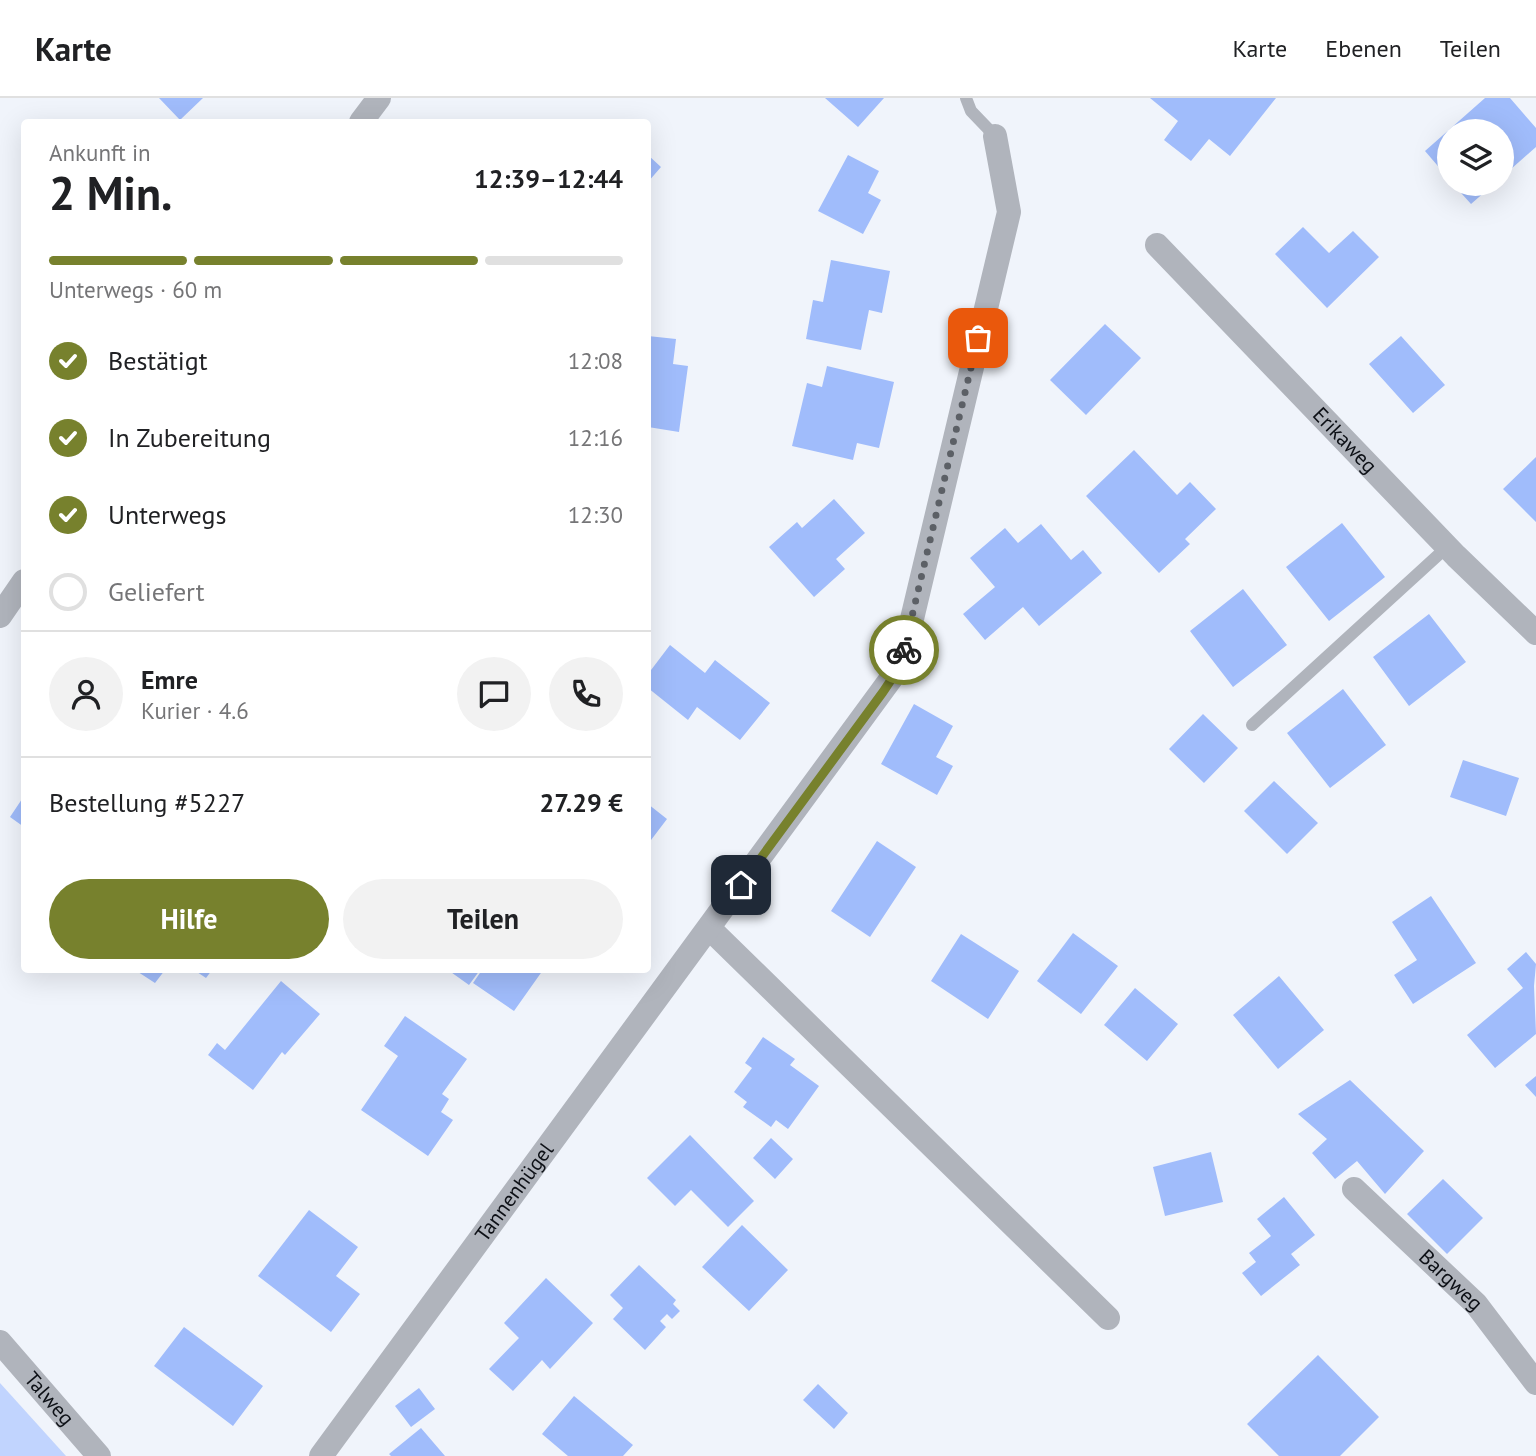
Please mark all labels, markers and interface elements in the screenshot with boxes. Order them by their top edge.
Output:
text: Karte [35,27,112,70]
text: Karte [1233,33,1287,64]
text: Ebenen [1325,33,1402,64]
text: Teilen [1440,33,1501,64]
map controls [1437,119,1514,196]
button: layers [1437,119,1514,196]
text: Ankunft in [49,138,151,167]
text: 12:39–12:44 [474,162,623,195]
text: 2 Min. [49,163,172,223]
text: Unterwegs · 60 m [49,275,222,304]
pin [948,308,1008,368]
icon: bag [959,319,997,357]
icon: check [49,342,87,380]
text: Bestätigt [108,344,208,377]
text: 12:08 [568,346,623,375]
street label: Erikaweg [1307,401,1383,479]
icon: check [49,419,87,457]
text: In Zubereitung [108,421,271,454]
text: 12:16 [568,423,623,452]
icon: check [49,496,87,534]
text: Unterwegs [108,498,226,531]
text: 12:30 [568,500,623,529]
text: Geliefert [108,575,205,608]
courier [869,615,939,685]
icon: bike [885,631,923,669]
button: person [49,657,123,731]
button: chat [457,657,531,731]
button: phone [549,657,623,731]
text: Emre [141,663,198,696]
text: Kurier · 4.6 [141,696,249,725]
text: Bestellung #5227 [49,786,245,819]
text: 27.29 € [539,786,623,819]
pin [711,855,771,915]
icon: home [722,866,760,904]
button: Hilfe [49,879,329,959]
button: Teilen [343,879,623,959]
street label: Tannenhügel [469,1137,559,1247]
street label: Bargweg [1413,1243,1489,1316]
street label: Talweg [19,1366,80,1431]

